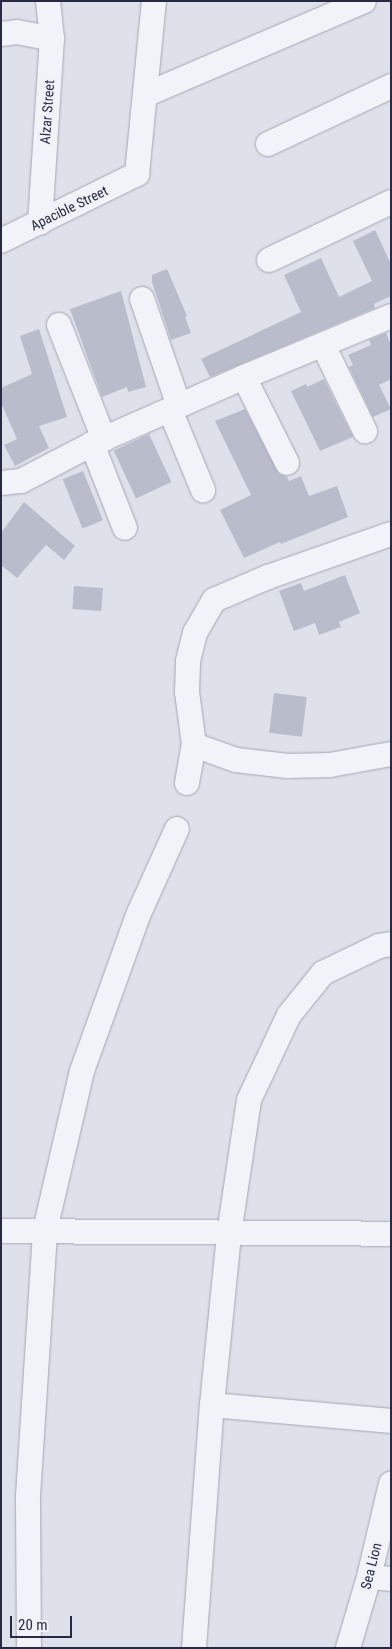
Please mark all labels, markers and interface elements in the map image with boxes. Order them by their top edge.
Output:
street label: Alzar Street [36,79,58,145]
street label: Apacible Street [28,182,110,234]
street label: Sea Lion [357,1541,385,1591]
scale bar [12,1606,75,1638]
text: 20 m [18,1616,48,1634]

